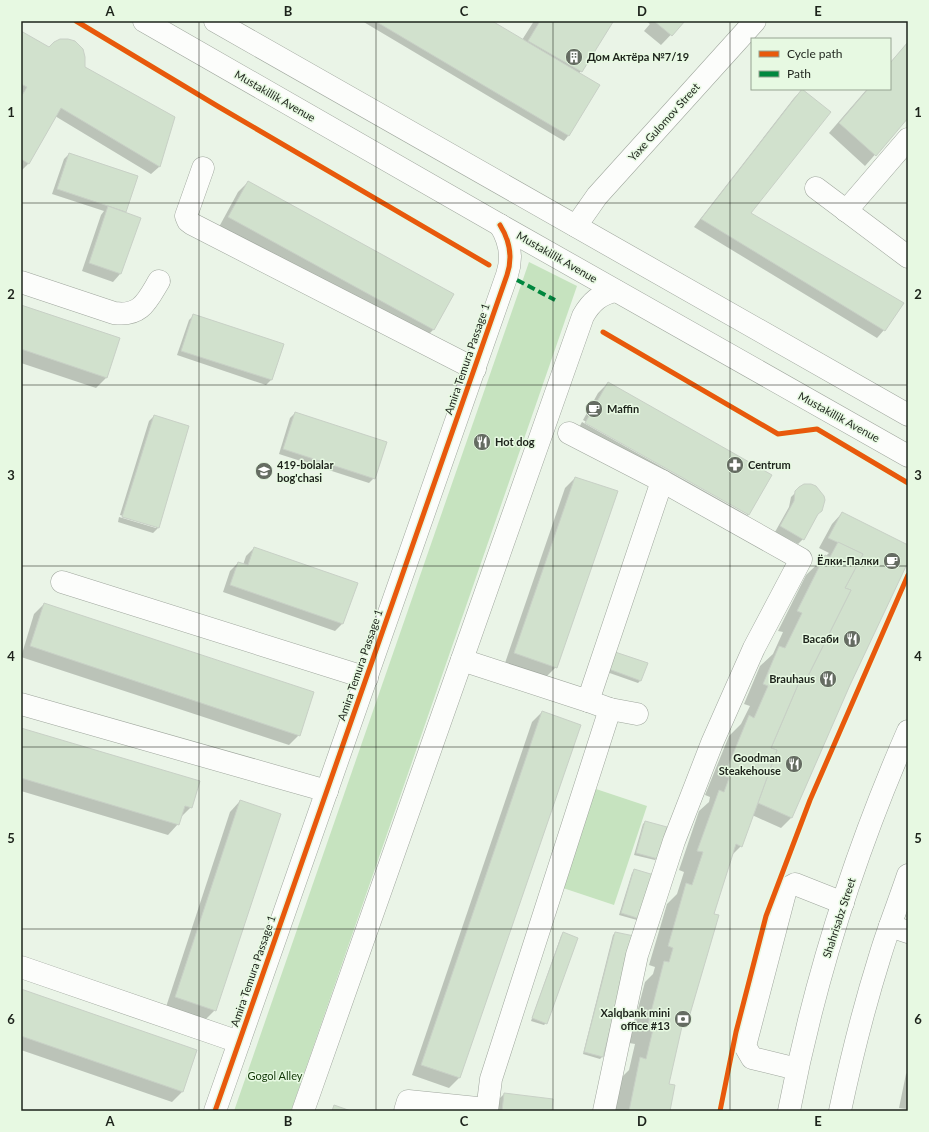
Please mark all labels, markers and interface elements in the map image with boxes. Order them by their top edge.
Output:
text: A [104,3,115,19]
text: B [284,3,293,19]
text: C [460,3,469,19]
text: D [637,3,647,19]
text: E [814,3,822,19]
legend [751,38,891,90]
text: Cycle path [787,46,842,61]
building icon: Дом Актёра №7/19 [564,47,584,67]
place label: Дом Актёра №7/19 [587,50,689,63]
text: Path [787,66,811,81]
street label: Mustakillik Avenue [233,67,318,124]
street label: Yaxe Gulomov Street [625,80,702,163]
text: 1 [7,104,15,120]
text: 1 [914,104,922,120]
street label: Mustakillik Avenue [515,228,600,285]
text: 2 [7,286,15,302]
text: 2 [914,286,922,302]
street label: Amira Temura Passage 1 [441,301,492,416]
street label: Mustakillik Avenue [796,389,882,444]
cafe icon: Maffin [584,399,604,419]
place label: Maffin [607,402,639,415]
restaurant icon: Hot dog [472,432,492,452]
place label: Hot dog [495,435,535,448]
pharmacy icon: Centrum [725,455,745,475]
place label: 419-bolalar bog'chasi [277,458,334,484]
place label: Centrum [748,458,791,471]
school or university icon: 419-bolalar bog'chasi [254,461,274,481]
text: 3 [7,467,15,483]
text: 3 [914,467,922,483]
cafe icon: Ёлки-Палки [882,551,902,571]
place label: Ёлки-Палки [817,554,879,567]
street label: Amira Temura Passage 1 [334,607,385,722]
restaurant icon: Васаби [842,629,862,649]
place label: Васаби [802,632,839,645]
text: 4 [7,648,15,664]
text: 4 [914,648,922,664]
restaurant icon: Brauhaus [818,669,838,689]
place label: Brauhaus [769,672,815,685]
place label: Goodman Steakehouse [719,751,781,777]
restaurant icon: Goodman Steakehouse [784,754,804,774]
text: 5 [7,830,15,846]
text: 5 [914,830,922,846]
street label: Shahrisabz Street [819,876,858,959]
street label: Amira Temura Passage 1 [227,913,278,1028]
place label: Xalqbank mini office #13 [601,1006,670,1032]
bank icon: Xalqbank mini office #13 [673,1009,693,1029]
text: 6 [7,1011,15,1027]
text: 6 [914,1011,922,1027]
park label: Gogol Alley [247,1069,303,1082]
text: A [104,1113,115,1129]
text: B [284,1113,293,1129]
text: C [460,1113,469,1129]
text: D [637,1113,647,1129]
text: E [814,1113,822,1129]

